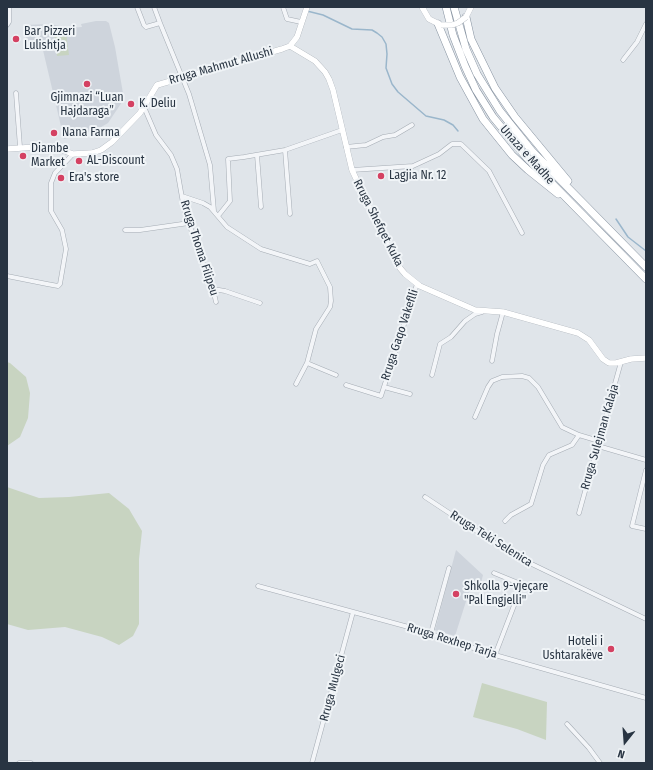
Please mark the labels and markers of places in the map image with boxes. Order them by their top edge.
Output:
place label: Bar Pizzeri Lulishtja [24,25,75,53]
marker: Bar Pizzeri Lulishtja [11,34,21,44]
marker: Gjimnazi “Luan Hajdaraga” [82,79,92,89]
place label: Gjimnazi “Luan Hajdaraga” [50,91,124,119]
place label: K. Deliu [139,97,176,111]
marker: K. Deliu [126,99,136,109]
place label: Nana Farma [62,126,120,140]
marker: Nana Farma [49,128,59,138]
place label: Diambe Market [31,142,68,170]
marker: Diambe Market [18,151,28,161]
place label: AL-Discount [87,154,145,168]
marker: AL-Discount [74,156,84,166]
place label: Lagjia Nr. 12 [389,169,446,183]
place label: Era's store [69,171,119,185]
marker: Lagjia Nr. 12 [376,171,386,181]
marker: Era's store [56,173,66,183]
place label: Shkolla 9-vjeçare "Pal Engjelli" [464,580,548,608]
marker: Shkolla 9-vjeçare "Pal Engjelli" [451,589,461,599]
place label: Hoteli i Ushtarakëve [543,635,603,663]
marker: Hoteli i Ushtarakëve [606,644,616,654]

